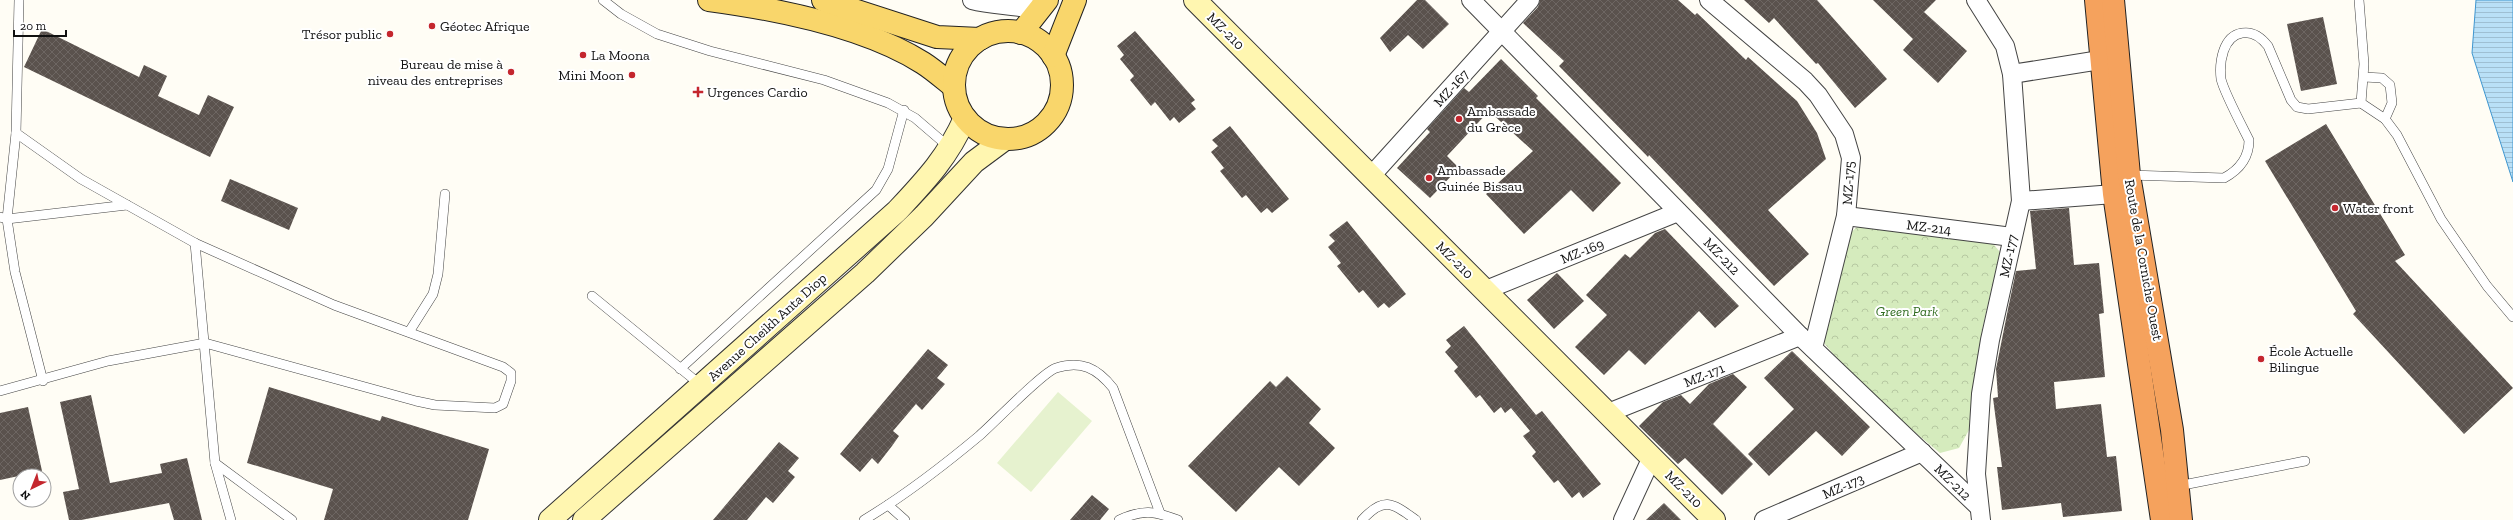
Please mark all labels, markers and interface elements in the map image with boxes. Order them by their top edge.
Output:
street label: MZ-210 [1203,9,1248,54]
scale bar [14,12,66,38]
place label: Géotec Afrique [440,18,530,35]
text: 20 m [20,19,47,33]
marker: Géotec Afrique [427,21,437,31]
place label: Trésor public [302,26,382,43]
marker: Trésor public [385,29,395,39]
place label: La Moona [591,47,650,64]
marker: La Moona [578,50,588,60]
place label: Bureau de mise à niveau des entreprises [368,56,503,89]
street label: MZ-167 [1430,66,1473,111]
marker: Bureau de mise à niveau des entreprises [506,67,516,77]
place label: Mini Moon [558,67,624,84]
marker: Mini Moon [627,70,637,80]
place label: Urgences Cardio [707,84,808,101]
marker: Urgences Cardio [692,86,704,98]
place label: Ambassade du Grèce [1467,103,1536,136]
marker: Ambassade du Grèce [1454,114,1464,124]
street label: MZ-175 [1839,161,1858,205]
place label: Ambassade Guinée Bissau [1437,162,1522,195]
marker: Ambassade Guinée Bissau [1424,173,1434,183]
street label: Route de la Corniche Ouest [2121,178,2166,343]
place label: Water front [2343,200,2414,217]
marker: Water front [2330,203,2340,213]
street label: MZ-214 [1905,216,1953,239]
street label: MZ-177 [1996,233,2021,279]
street label: MZ-212 [1700,234,1743,278]
street label: MZ-169 [1558,235,1606,268]
street label: MZ-210 [1432,238,1477,283]
street label: Avenue Cheikh Anta Diop [705,269,830,385]
park label: Green Park [1876,303,1938,320]
place label: École Actuelle Bilingue [2269,343,2353,376]
marker: École Actuelle Bilingue [2256,354,2266,364]
street label: MZ-171 [1681,359,1727,391]
street label: MZ-212 [1931,460,1975,504]
street label: MZ-210 [1661,467,1706,512]
north arrow [12,468,52,508]
street label: MZ-173 [1820,470,1867,503]
text: N [18,487,33,503]

